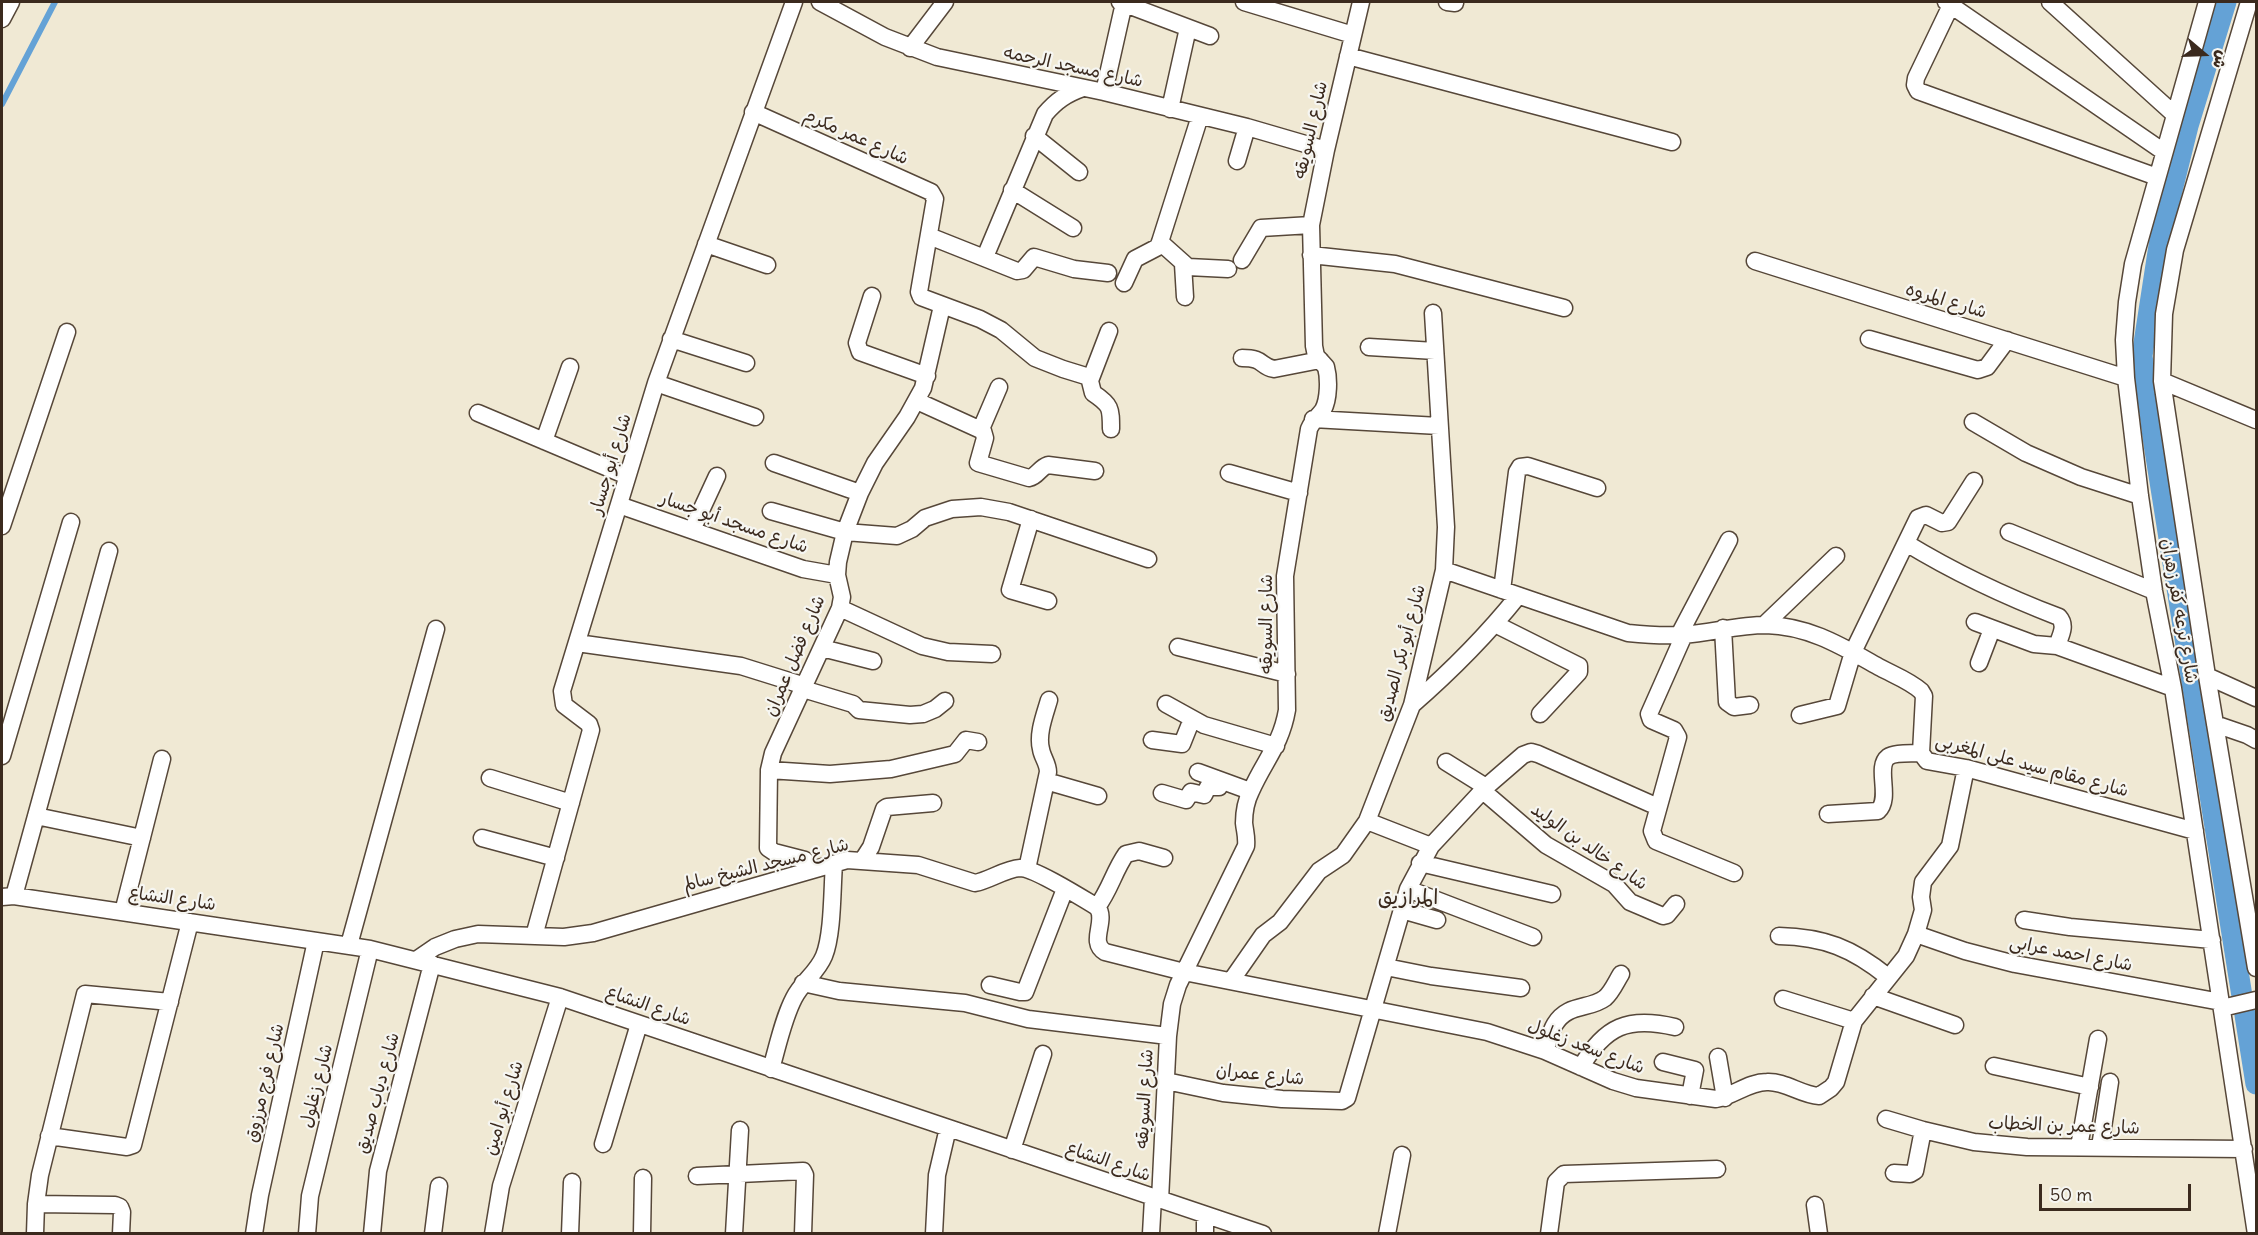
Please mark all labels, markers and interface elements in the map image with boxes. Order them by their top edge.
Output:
north arrow [2174,24,2234,84]
street label: شارع مسجد الرحمه [1001,42,1145,92]
text: ش [2209,48,2233,71]
street label: شارع السويقه [1289,79,1333,181]
street label: شارع عمر مكرم [800,104,912,170]
street label: شارع المروه [1903,278,1989,324]
street label: شارع أبو جسار [585,411,637,517]
street label: شارع مسجد أبو جسار [657,488,811,558]
street label: شارع ترعه كفر زهران [2156,537,2202,685]
street label: شارع السويقه [1256,574,1278,674]
street label: شارع أبو بكر الصديق [1373,582,1431,724]
street label: شارع فضل عمران [760,592,830,720]
street label: شارع مقام سيد على المغربى [1933,730,2131,802]
street label: شارع خالد بن الوليد [1527,799,1651,895]
street label: شارع مسجد الشيخ سالم [681,834,851,896]
street label: شارع النشاع [127,882,217,916]
district label: المرازيق [1378,885,1438,911]
street label: شارع احمد عرابى [2008,932,2134,976]
street label: شارع النشاع [603,981,693,1031]
street label: شارع سعد زغلول [1525,1015,1647,1079]
street label: شارع فرج مرزوق [241,1021,289,1145]
street label: شارع دياب صديق [351,1030,405,1156]
street label: شارع زغلول [296,1042,338,1130]
street label: شارع السويقه [1132,1049,1158,1149]
street label: شارع أبو امين [479,1058,529,1158]
street label: شارع عمران [1215,1060,1305,1090]
street label: شارع عمر بن الخطاب [1988,1113,2140,1139]
street label: شارع النشاع [1063,1137,1153,1187]
scale bar [2042,1172,2194,1210]
text: 50 m [2050,1183,2092,1206]

